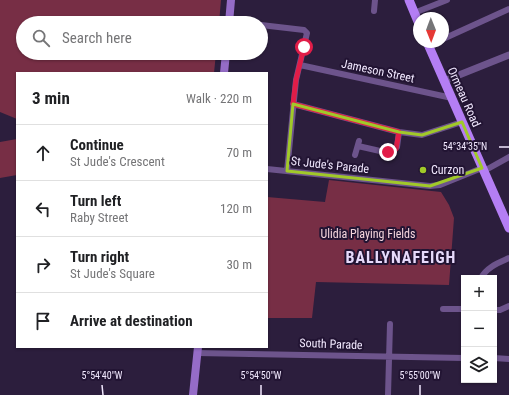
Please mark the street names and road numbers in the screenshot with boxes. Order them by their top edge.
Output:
street label: Jameson Street [340,56,416,86]
street label: Ormeau Road [445,65,483,129]
street label: St Jude's Parade [290,154,370,176]
street label: South Parade [299,336,363,352]

